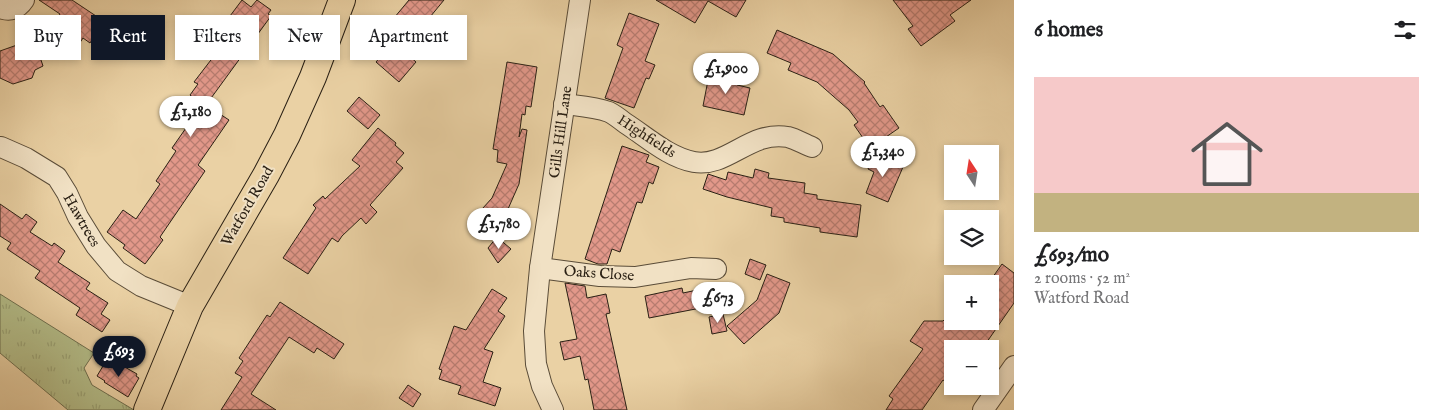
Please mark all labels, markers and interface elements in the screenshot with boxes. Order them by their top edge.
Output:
chip: Buy [15,15,81,60]
chip: Rent [91,15,165,60]
chip: Filters [175,15,259,60]
chip: New [269,15,340,60]
chip: Apartment [350,15,467,60]
icon: filters [1391,16,1419,44]
text: 6 homes [1034,17,1103,44]
pin: £1,900 [685,52,767,95]
text: £1,900 [704,59,748,79]
street label: Gills Hill Lane [545,85,576,180]
pin: £1,180 [150,96,232,138]
text: £1,180 [170,102,212,122]
icon: home [1182,109,1272,199]
street label: Highfields [614,110,680,162]
pin: £1,340 [842,136,924,178]
text: £1,340 [862,142,904,162]
north arrow [944,145,999,200]
map controls [944,145,999,395]
street label: Watford Road [217,162,278,250]
street label: Hawtrees [59,190,104,250]
pin: £1,780 [458,208,540,250]
button: layers [944,210,999,265]
text: £1,780 [478,214,520,234]
text: £693/mo [1034,242,1109,269]
street label: Oaks Close [563,262,635,285]
text: 2 rooms · 52 m² [1034,269,1130,289]
button: + [944,275,999,330]
pin: £673 [688,282,748,324]
text: £673 [702,288,734,308]
text: Watford Road [1034,289,1129,309]
pin: £693 [89,336,149,378]
button: − [944,340,999,395]
text: £693 [104,342,134,362]

